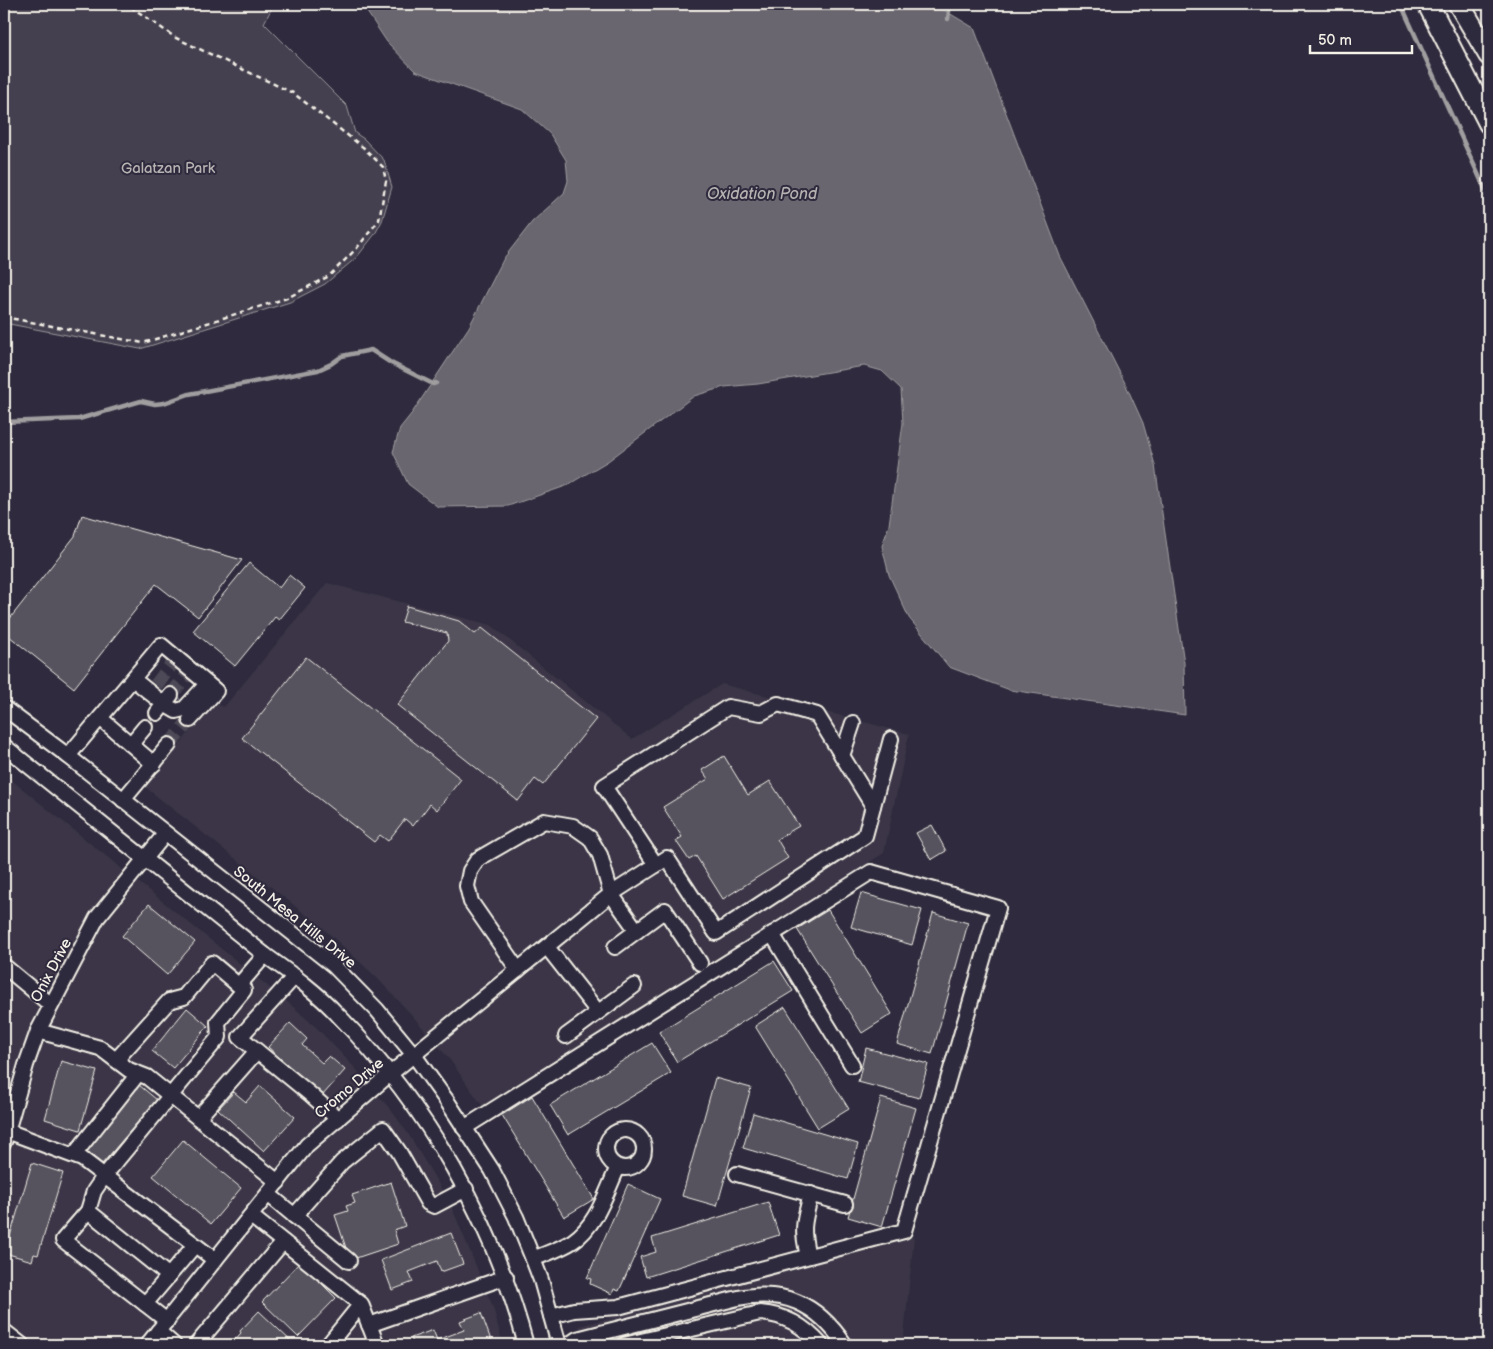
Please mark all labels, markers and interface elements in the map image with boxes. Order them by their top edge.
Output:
scale bar [1310,22,1413,54]
text: 50 m [1318,31,1352,50]
park label: Galatzan Park [121,159,216,178]
water label: Oxidation Pond [707,185,818,204]
street label: South Mesa Hills Drive [229,862,360,973]
street label: Onix Drive [27,935,76,1005]
street label: Cromo Drive [311,1054,388,1123]

